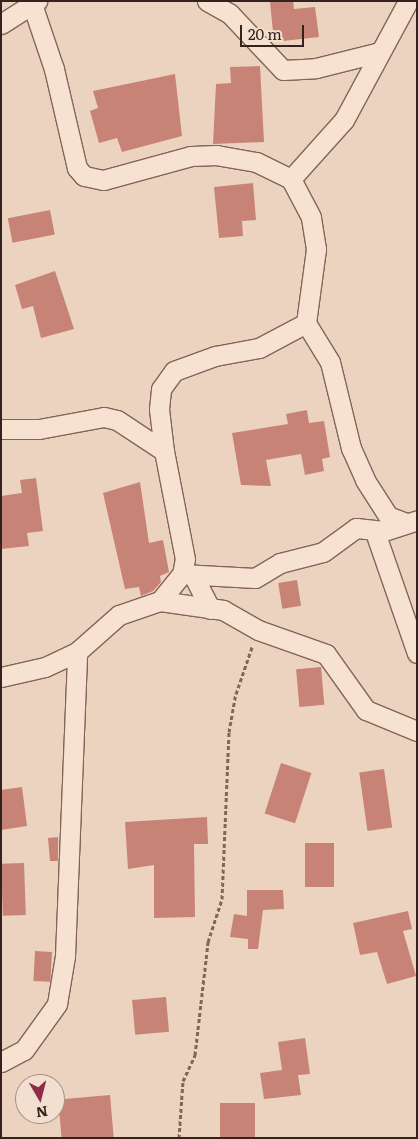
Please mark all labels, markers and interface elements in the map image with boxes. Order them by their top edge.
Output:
scale bar [243,15,307,47]
text: 20 m [248,22,282,45]
north arrow [15,1074,65,1124]
text: N [35,1102,49,1124]

